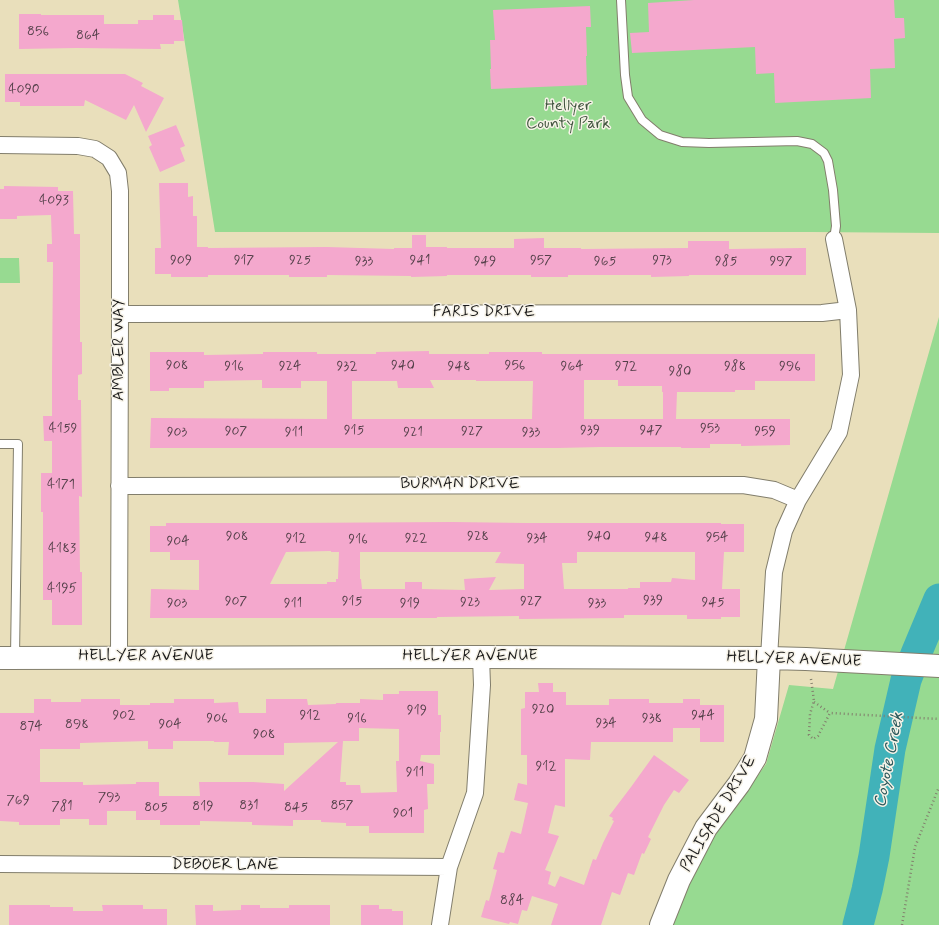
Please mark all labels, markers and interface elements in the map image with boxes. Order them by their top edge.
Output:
house number: 856 [27,24,49,40]
house number: 864 [76,28,100,44]
house number: 4090 [8,82,40,98]
park label: Hellyer County Park [526,97,610,135]
house number: 4093 [39,193,69,209]
house number: 909 [170,253,192,269]
house number: 917 [234,253,254,269]
house number: 925 [289,253,311,269]
house number: 941 [410,253,430,269]
house number: 957 [530,253,552,269]
house number: 973 [652,253,672,269]
house number: 933 [355,254,373,270]
house number: 949 [474,254,496,270]
house number: 965 [594,254,616,270]
house number: 985 [715,254,737,270]
house number: 997 [769,254,793,270]
street label: AMBLER WAY [110,299,130,401]
street label: FARIS DRIVE [433,303,535,323]
house number: 908 [166,358,188,374]
house number: 940 [391,358,415,374]
house number: 956 [505,358,525,374]
house number: 916 [224,359,244,375]
house number: 924 [279,359,301,375]
house number: 932 [336,359,358,375]
house number: 948 [448,359,470,375]
house number: 964 [561,359,583,375]
house number: 972 [615,359,637,375]
house number: 988 [724,359,746,375]
house number: 996 [779,359,801,375]
house number: 980 [669,364,691,380]
house number: 4159 [49,421,77,437]
house number: 953 [700,421,720,437]
house number: 915 [344,423,364,439]
house number: 939 [580,423,600,439]
house number: 947 [639,423,663,439]
house number: 907 [225,424,247,440]
house number: 927 [461,424,483,440]
house number: 959 [754,424,776,440]
house number: 903 [167,425,187,441]
house number: 911 [285,425,303,441]
house number: 921 [403,425,423,441]
house number: 933 [522,425,540,441]
street label: BURMAN DRIVE [400,475,520,495]
house number: 4171 [47,477,75,493]
house number: 908 [226,529,248,545]
house number: 928 [467,529,489,545]
house number: 940 [587,529,611,545]
house number: 948 [645,530,667,546]
house number: 954 [706,530,728,546]
house number: 912 [285,531,307,547]
house number: 922 [405,531,427,547]
house number: 934 [526,531,548,547]
house number: 916 [348,532,368,548]
house number: 904 [166,534,190,550]
house number: 4183 [48,541,76,557]
house number: 4195 [47,581,77,597]
house number: 939 [643,593,663,609]
house number: 907 [225,594,247,610]
house number: 915 [342,594,362,610]
house number: 927 [520,594,542,610]
house number: 923 [460,595,480,611]
house number: 945 [701,595,725,611]
house number: 903 [167,596,187,612]
house number: 911 [284,596,302,612]
house number: 919 [400,596,420,612]
house number: 933 [588,596,606,612]
street label: HELLYER AVENUE [79,647,213,667]
street label: HELLYER AVENUE [403,647,537,667]
street label: HELLYER AVENUE [726,648,862,672]
house number: 920 [532,702,554,718]
house number: 919 [407,703,427,719]
house number: 902 [112,708,136,724]
house number: 912 [299,708,321,724]
house number: 944 [691,708,715,724]
house number: 906 [206,711,228,727]
house number: 916 [347,711,367,727]
house number: 938 [642,711,662,727]
water label: Coyote Creek [871,711,909,809]
house number: 934 [595,716,617,732]
house number: 898 [65,717,89,733]
house number: 904 [158,717,182,733]
house number: 874 [19,719,43,735]
house number: 908 [253,727,275,743]
street label: PALISADE DRIVE [677,753,761,875]
house number: 912 [535,759,557,775]
house number: 911 [406,765,424,781]
house number: 793 [98,790,120,806]
house number: 769 [6,793,30,809]
house number: 831 [239,798,259,814]
house number: 857 [330,798,354,814]
house number: 781 [51,799,73,815]
house number: 819 [192,799,214,815]
house number: 805 [144,800,168,816]
house number: 845 [284,800,308,816]
house number: 901 [393,806,413,822]
street label: DEBOER LANE [171,856,279,876]
house number: 884 [500,893,524,909]

